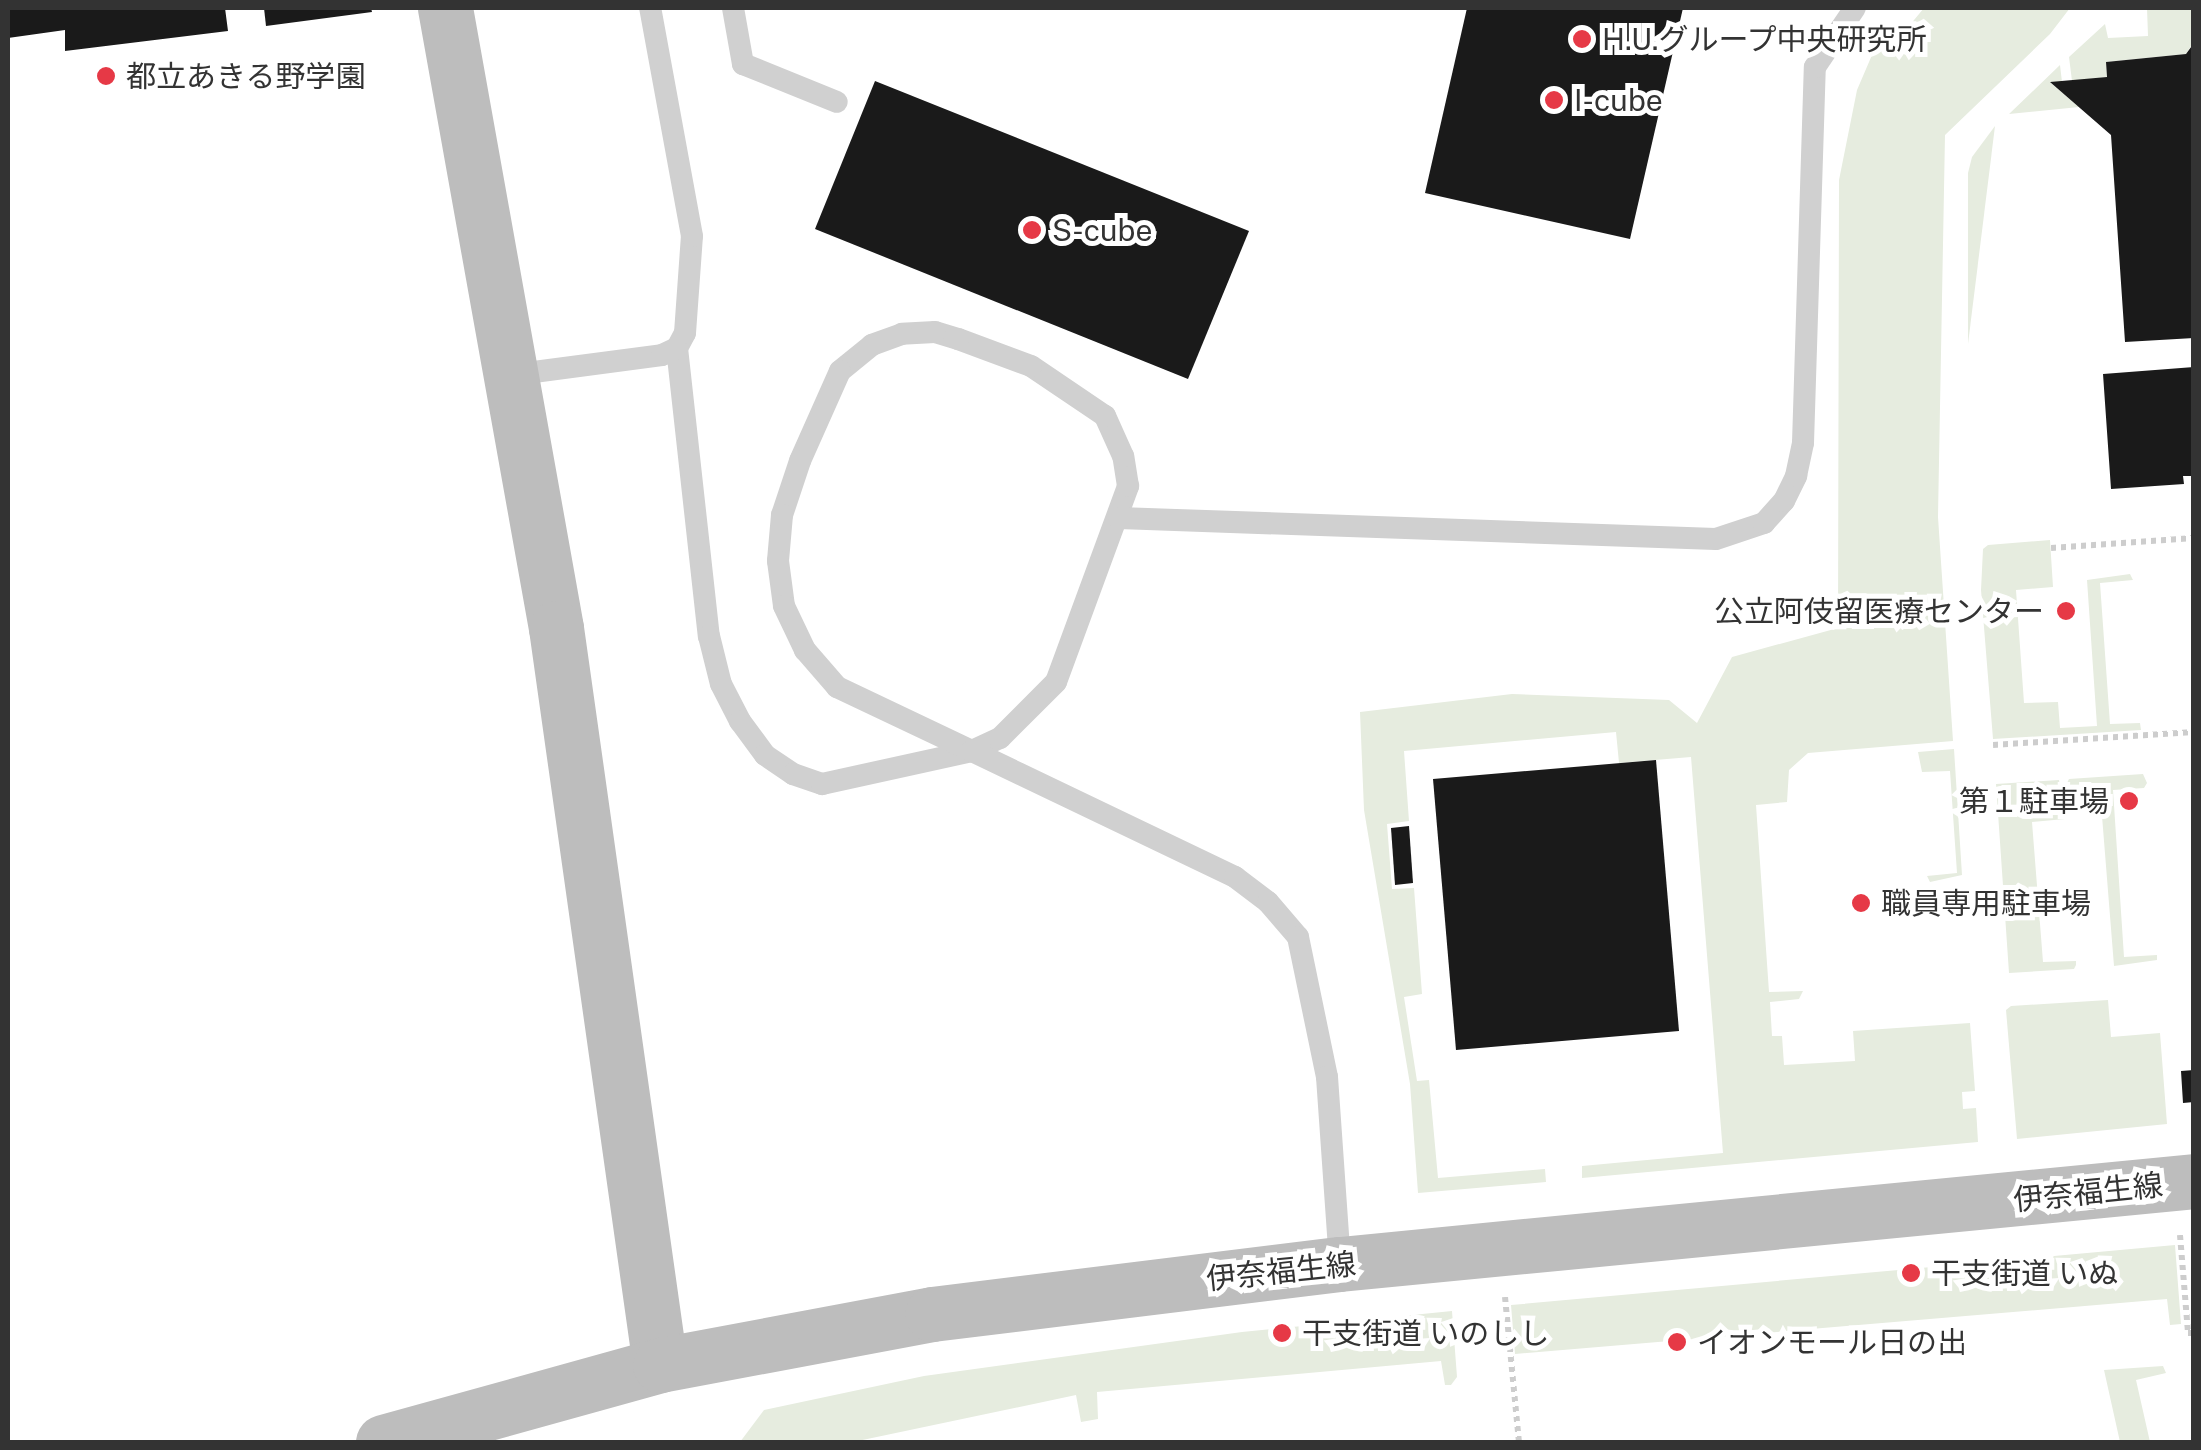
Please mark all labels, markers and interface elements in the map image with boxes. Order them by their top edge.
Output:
place label: H.U.グループ中央研究所 [1602,21,1928,57]
marker: H.U.グループ中央研究所 [1571,28,1593,50]
place label: 都立あきる野学園 [126,58,366,94]
marker: 都立あきる野学園 [95,65,117,87]
place label: I-cube [1574,82,1663,118]
marker: I-cube [1543,89,1565,111]
place label: S-cube [1052,212,1152,248]
marker: S-cube [1021,219,1043,241]
place label: 公立阿伎留医療センター [1714,593,2044,629]
marker: 公立阿伎留医療センター [2053,598,2079,624]
place label: 第１駐車場 [1959,783,2109,819]
marker: 第１駐車場 [2118,790,2140,812]
place label: 職員専用駐車場 [1881,885,2091,921]
marker: 職員専用駐車場 [1850,892,1872,914]
street label: 伊奈福生線 [2012,1166,2164,1218]
street label: 伊奈福生線 [1205,1245,1357,1297]
place label: 干支街道 いぬ [1931,1255,2118,1291]
marker: 干支街道 いぬ [1900,1262,1922,1284]
place label: 干支街道 いのしし [1302,1315,1549,1351]
marker: 干支街道 いのしし [1271,1322,1293,1344]
place label: イオンモール日の出 [1697,1324,1967,1360]
marker: イオンモール日の出 [1666,1331,1688,1353]

